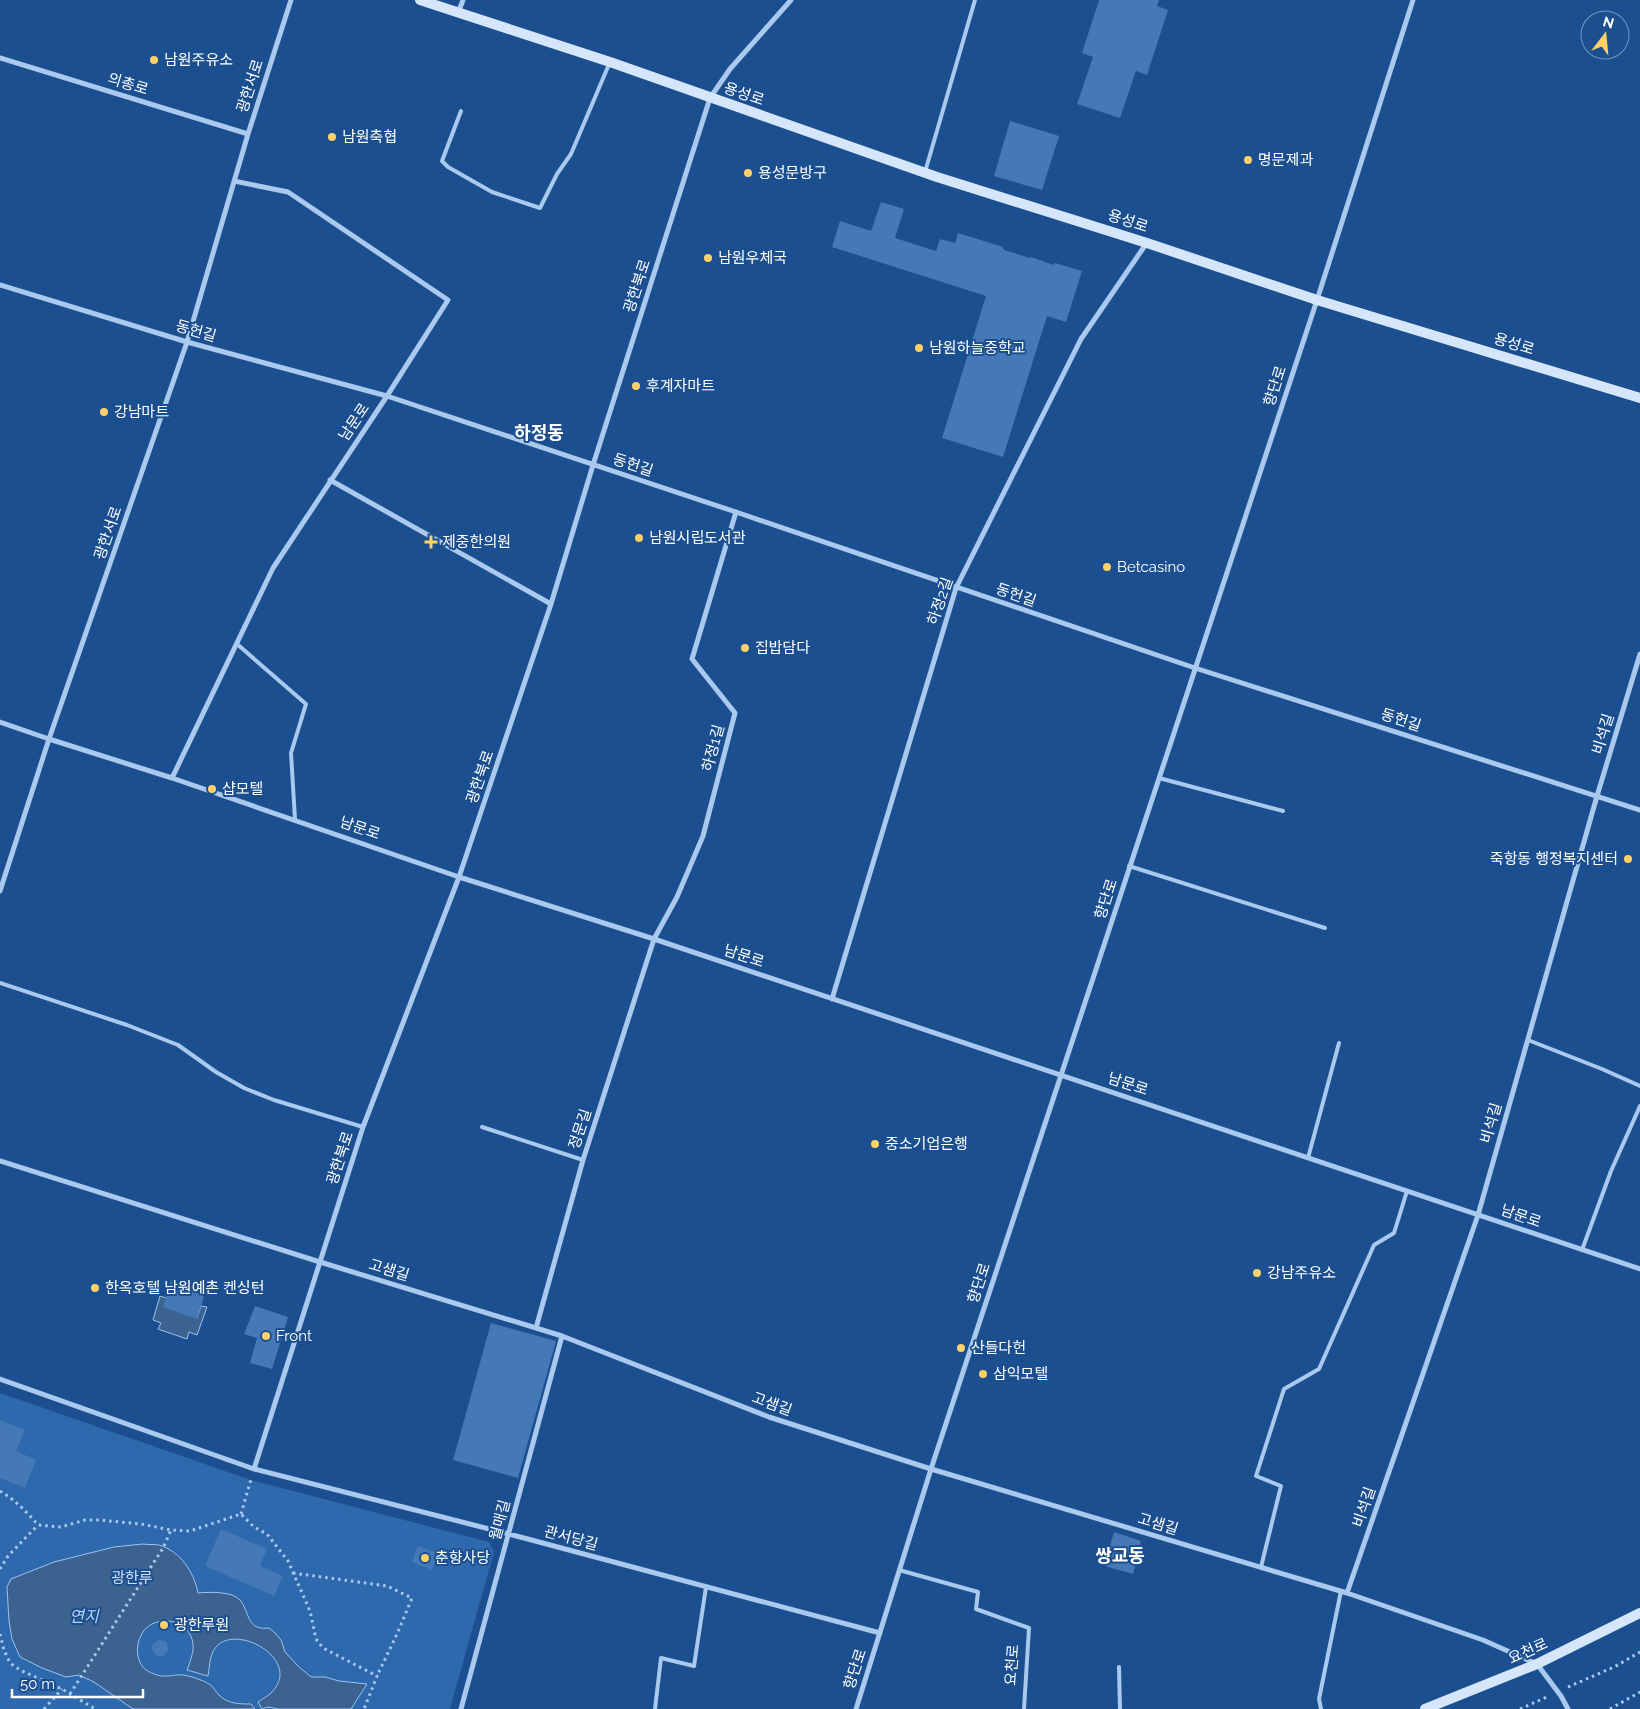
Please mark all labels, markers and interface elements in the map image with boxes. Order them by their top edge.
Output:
north arrow [1580,10,1630,60]
text: N [1601,13,1616,32]
place label: 남원주유소 [164,51,233,69]
marker: 남원주유소 [148,54,160,66]
street label: 광한서로 [233,57,267,115]
street label: 의총로 [106,69,150,99]
street label: 용성로 [721,79,767,109]
place label: 남원축협 [342,128,397,146]
marker: 남원축협 [326,131,338,143]
place label: 명문제과 [1258,151,1313,169]
marker: 명문제과 [1242,154,1254,166]
place label: 용성문방구 [758,164,827,182]
marker: 용성문방구 [742,167,754,179]
street label: 용성로 [1106,206,1150,236]
place label: 남원우체국 [718,249,787,267]
marker: 남원우체국 [702,252,714,264]
street label: 광한북로 [620,257,654,315]
street label: 동헌길 [174,317,218,345]
street label: 용성로 [1492,329,1536,359]
place label: 남원하늘중학교 [929,339,1026,357]
marker: 남원하늘중학교 [913,342,925,354]
street label: 향단로 [1260,364,1290,408]
place label: 후계자마트 [646,377,715,395]
marker: 후계자마트 [630,380,642,392]
street label: 남문로 [335,400,373,444]
place label: 강남마트 [114,403,169,421]
marker: 강남마트 [98,406,110,418]
district label: 하정동 [514,422,564,443]
street label: 동헌길 [611,450,655,480]
street label: 광한서로 [91,504,125,562]
place label: 남원시립도서관 [649,529,746,547]
marker: 남원시립도서관 [633,532,645,544]
place label: 제중한의원 [442,533,511,551]
marker: 제중한의원 [424,535,438,549]
place label: Betcasino [1117,558,1185,576]
marker: Betcasino [1101,561,1113,573]
street label: 하정2길 [923,575,957,627]
street label: 동헌길 [993,580,1039,610]
place label: 집밥담다 [755,639,810,657]
marker: 집밥담다 [739,642,751,654]
street label: 동헌길 [1379,705,1423,735]
street label: 비석길 [1588,712,1618,756]
street label: 하정1길 [698,723,728,773]
street label: 광한북로 [463,748,497,806]
place label: 샵모텔 [222,780,263,798]
marker: 샵모텔 [206,783,218,795]
street label: 남문로 [337,813,383,843]
place label: 죽항동 행정복지센터 [1490,850,1618,868]
marker: 죽항동 행정복지센터 [1622,853,1634,865]
street label: 향단로 [1091,877,1121,921]
street label: 남문로 [722,941,766,971]
street label: 남문로 [1106,1069,1150,1099]
street label: 비석길 [1477,1101,1505,1145]
street label: 정문길 [565,1107,595,1151]
street label: 광한북로 [323,1129,357,1187]
place label: 중소기업은행 [885,1135,968,1153]
marker: 중소기업은행 [869,1138,881,1150]
street label: 남문로 [1498,1201,1544,1231]
street label: 고샘길 [367,1255,411,1285]
street label: 향단로 [964,1261,994,1305]
place label: 강남주유소 [1267,1264,1336,1282]
marker: 강남주유소 [1251,1267,1263,1279]
place label: 한옥호텔 남원예촌 켄싱턴 [105,1279,264,1297]
marker: 한옥호텔 남원예촌 켄싱턴 [89,1282,101,1294]
place label: Front [276,1327,312,1345]
marker: Front [260,1330,272,1342]
place label: 산들다헌 [971,1339,1026,1357]
marker: 산들다헌 [955,1342,967,1354]
place label: 삼익모텔 [993,1365,1048,1383]
marker: 삼익모텔 [977,1368,989,1380]
street label: 고샘길 [749,1388,795,1420]
street label: 비석길 [1349,1484,1379,1530]
street label: 월매길 [486,1498,514,1542]
street label: 고샘길 [1136,1509,1180,1539]
street label: 관서당길 [542,1522,600,1554]
district label: 쌍교동 [1095,1545,1145,1566]
place label: 춘향사당 [435,1549,490,1567]
marker: 춘향사당 [419,1552,431,1564]
park label: 광한루 [111,1569,153,1587]
water label: 연지 [69,1607,100,1626]
place label: 광한루원 [174,1616,229,1634]
marker: 광한루원 [158,1619,170,1631]
street label: 요천로 [1505,1634,1551,1668]
street label: 요천로 [1002,1644,1022,1686]
street label: 향단로 [840,1647,870,1691]
scale bar [12,1666,144,1698]
text: 50 m [20,1675,55,1693]

